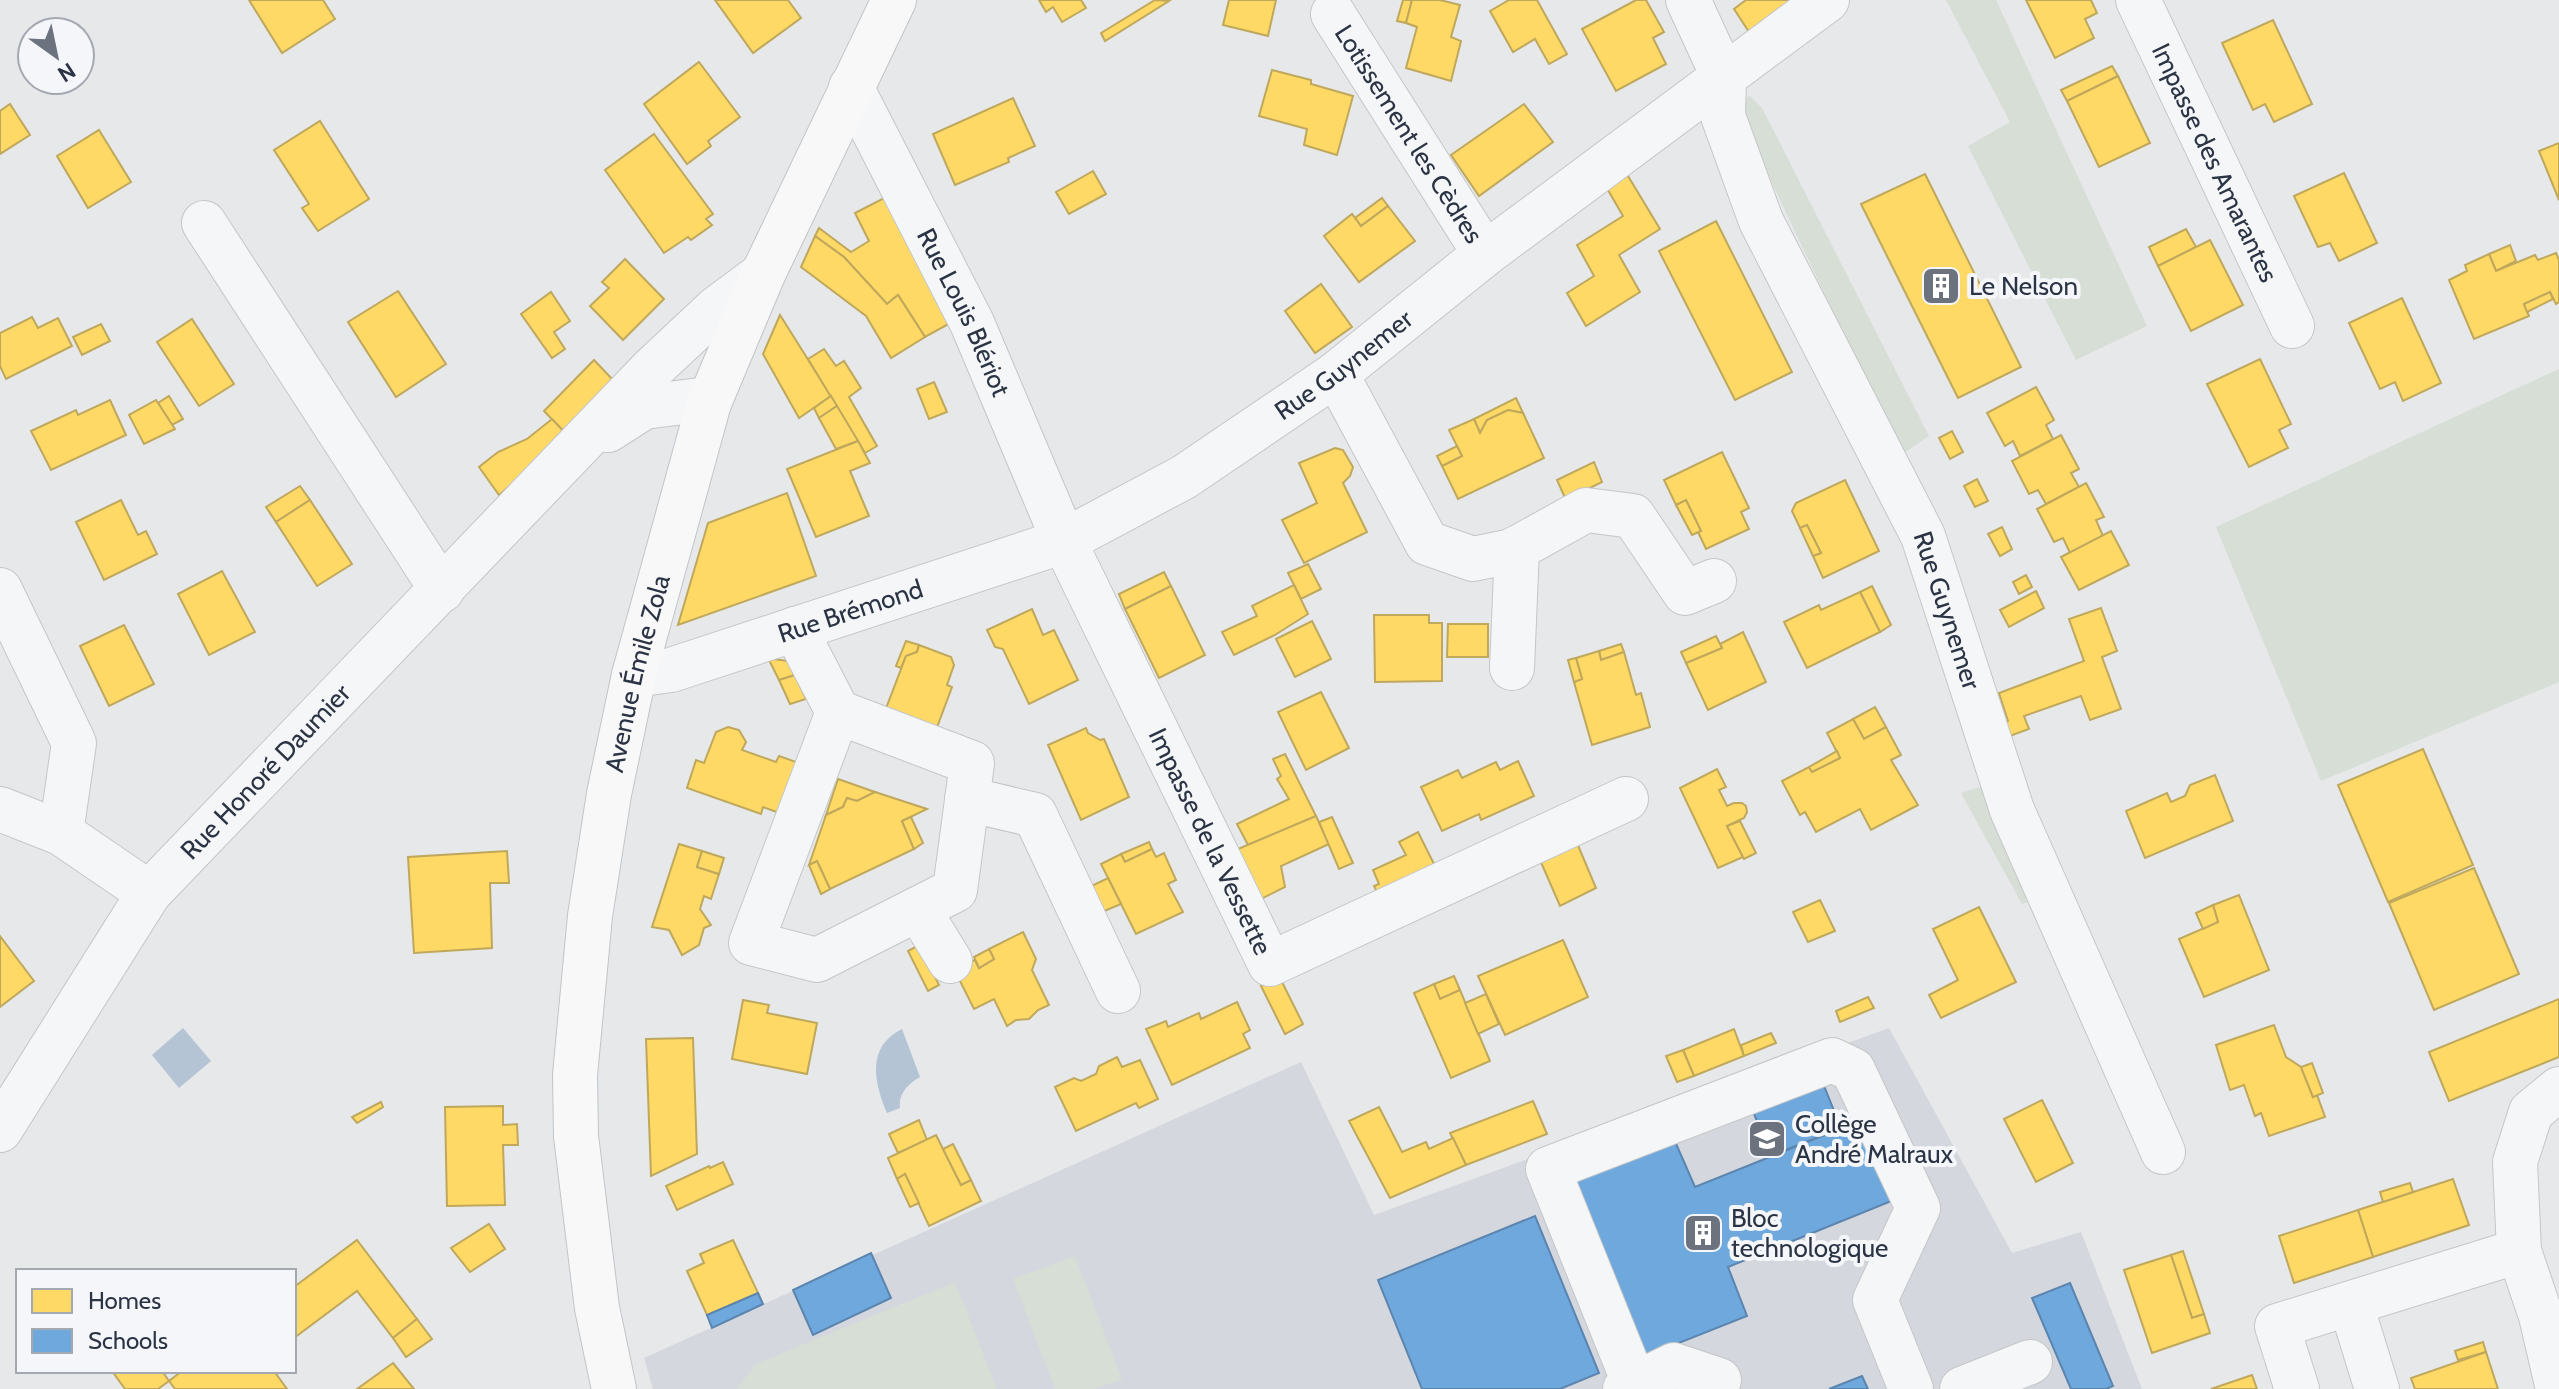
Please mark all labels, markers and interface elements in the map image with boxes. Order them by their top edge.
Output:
north arrow [16,16,96,96]
street label: Lotissement les Cèdres [1328,19,1490,249]
street label: Impasse des Amarantes [2145,38,2285,287]
text: N [53,57,80,88]
street label: Rue Louis Blériot [910,223,1017,401]
building icon: Le Nelson [1920,265,1962,307]
place label: Le Nelson [1969,270,2078,302]
street label: Rue Guynemer [1268,302,1420,427]
street label: Rue Guynemer [1907,527,1988,694]
street label: Avenue Émile Zola [598,571,677,775]
street label: Rue Brémond [774,572,927,650]
street label: Rue Honoré Daumier [174,677,357,866]
street label: Impasse de la Vessette [1142,723,1279,960]
place label: Collège André Malraux [1795,1108,1954,1170]
school or university icon: Collège André Malraux [1746,1118,1788,1160]
place label: Bloc technologique [1731,1202,1888,1264]
building icon: Bloc technologique [1682,1212,1724,1254]
legend [16,1269,296,1373]
text: Homes [88,1286,161,1315]
text: Schools [88,1326,168,1355]

